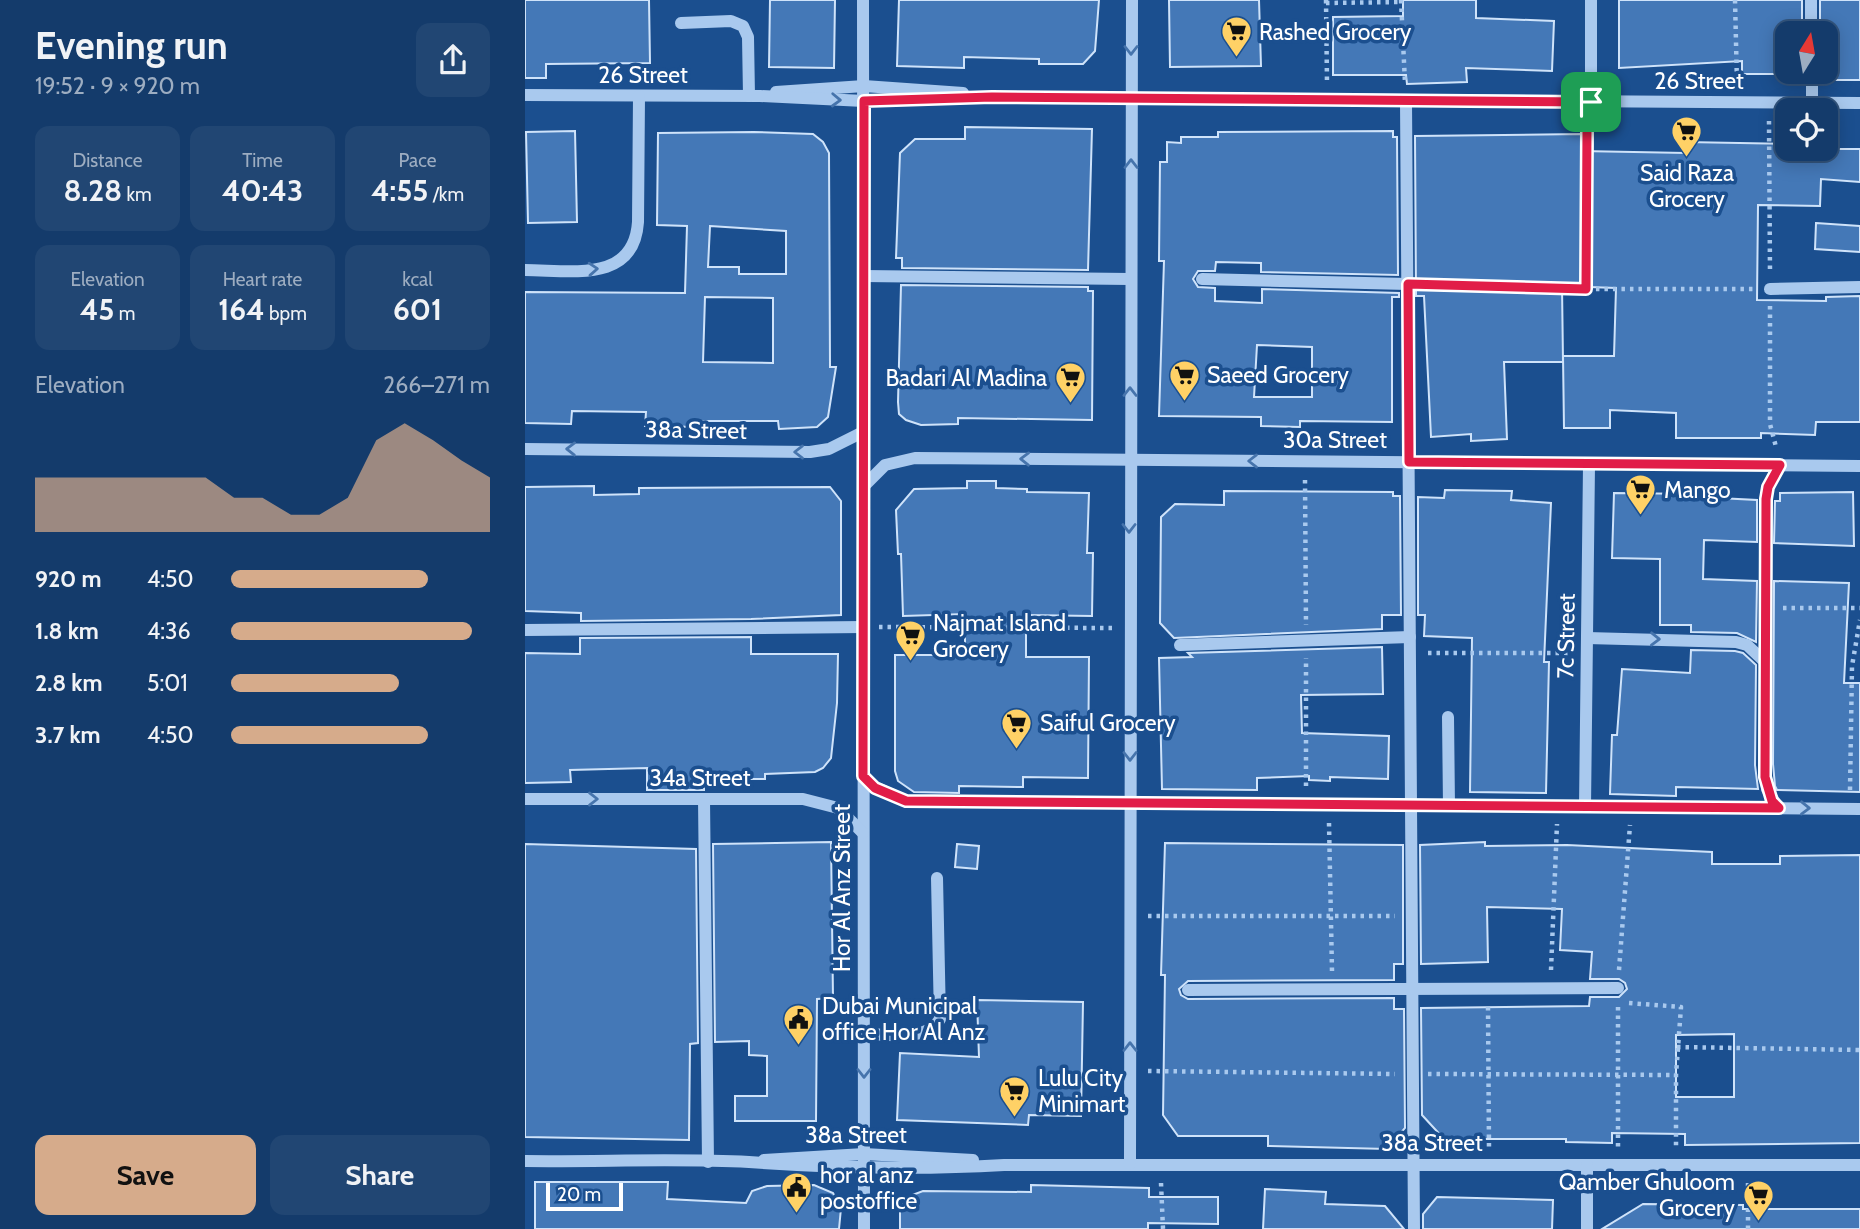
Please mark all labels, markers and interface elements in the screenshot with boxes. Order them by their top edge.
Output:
supermarket icon: Rashed Grocery [1219,15,1253,59]
place label: Rashed Grocery [1259,18,1412,46]
north arrow [1775,21,1837,84]
map controls [1775,21,1838,161]
text: Evening run [35,22,228,69]
button: share [416,23,490,97]
one-way arrow [1123,45,1139,55]
street label: 26 Street [598,61,688,89]
street label: 26 Street [1654,67,1744,95]
text: 19:52 · 9 × 920 m [35,72,200,100]
pin [1561,72,1621,132]
icon: arrive [1572,83,1610,121]
one-way arrow [831,93,842,108]
button: locate [1775,98,1838,161]
supermarket icon: Said Raza Grocery [1670,115,1704,159]
text: Distance [73,149,142,172]
text: Time [242,149,283,172]
text: Pace [399,149,436,172]
one-way arrow [1123,159,1139,169]
place label: Said Raza Grocery [1640,159,1734,213]
text: 8.28 [63,172,122,209]
text: 40:43 [222,172,303,209]
text: 4:55 [371,172,428,209]
text: km [122,183,152,206]
text: /km [428,183,464,206]
one-way arrow [588,262,599,277]
text: Elevation [70,268,145,291]
text: Heart rate [223,268,302,291]
text: kcal [402,268,433,291]
text: 45 [80,291,114,328]
text: 164 [218,291,265,328]
text: 601 [393,291,442,328]
text: m [114,302,135,325]
text: bpm [265,302,307,325]
supermarket icon: Saeed Grocery [1167,358,1201,402]
supermarket icon: Badari Al Madina [1053,361,1087,405]
place label: Saeed Grocery [1207,361,1349,389]
place label: Badari Al Madina [885,364,1047,392]
text: Elevation [35,371,125,399]
text: 266–271 m [383,371,490,399]
one-way arrow [1122,386,1137,397]
street label: 38a Street [645,415,747,445]
street label: 30a Street [1283,426,1387,454]
one-way arrow [565,442,576,457]
one-way arrow [793,444,803,460]
one-way arrow [1020,451,1030,467]
one-way arrow [1247,453,1258,469]
supermarket icon: Mango [1624,473,1658,517]
place label: Mango [1664,476,1731,504]
one-way arrow [1121,524,1137,534]
text: 920 m [35,565,102,593]
text: 4:50 [147,565,194,593]
street label: 7c Street [1551,593,1581,679]
place label: Najmat Island Grocery [933,609,1066,663]
text: 1.8 km [35,617,99,645]
text: 4:36 [147,617,191,645]
supermarket icon: Najmat Island Grocery [893,619,927,663]
one-way arrow [1651,631,1661,647]
text: 2.8 km [35,669,102,697]
text: 5:01 [147,669,188,697]
supermarket icon: Saiful Grocery [1000,706,1034,750]
place label: Saiful Grocery [1040,709,1176,737]
text: 3.7 km [35,721,101,749]
text: 4:50 [147,721,194,749]
one-way arrow [1122,751,1138,762]
street label: 34a Street [649,764,751,792]
one-way arrow [588,791,599,807]
one-way arrow [1801,800,1811,816]
street label: Hor Al Anz Street [828,804,856,972]
place label: Dubai Municipal office Hor Al Anz [822,992,986,1046]
public building icon: Dubai Municipal office Hor Al Anz [782,1002,816,1046]
one-way arrow [1122,1041,1138,1052]
place label: Lulu City Minimart [1038,1064,1126,1118]
one-way arrow [856,1068,872,1078]
supermarket icon: Lulu City Minimart [998,1074,1032,1118]
street label: 38a Street [805,1121,907,1149]
street label: 38a Street [1381,1129,1483,1157]
button: Save [35,1135,256,1215]
button: Share [270,1135,490,1215]
place label: hor al anz postoffice [820,1161,918,1215]
place label: Qamber Ghuloom Grocery [1559,1168,1735,1222]
public building icon: hor al anz postoffice [780,1171,814,1215]
supermarket icon: Qamber Ghuloom Grocery [1741,1178,1775,1222]
scale bar [546,1180,623,1212]
text: 20 m [557,1183,601,1206]

